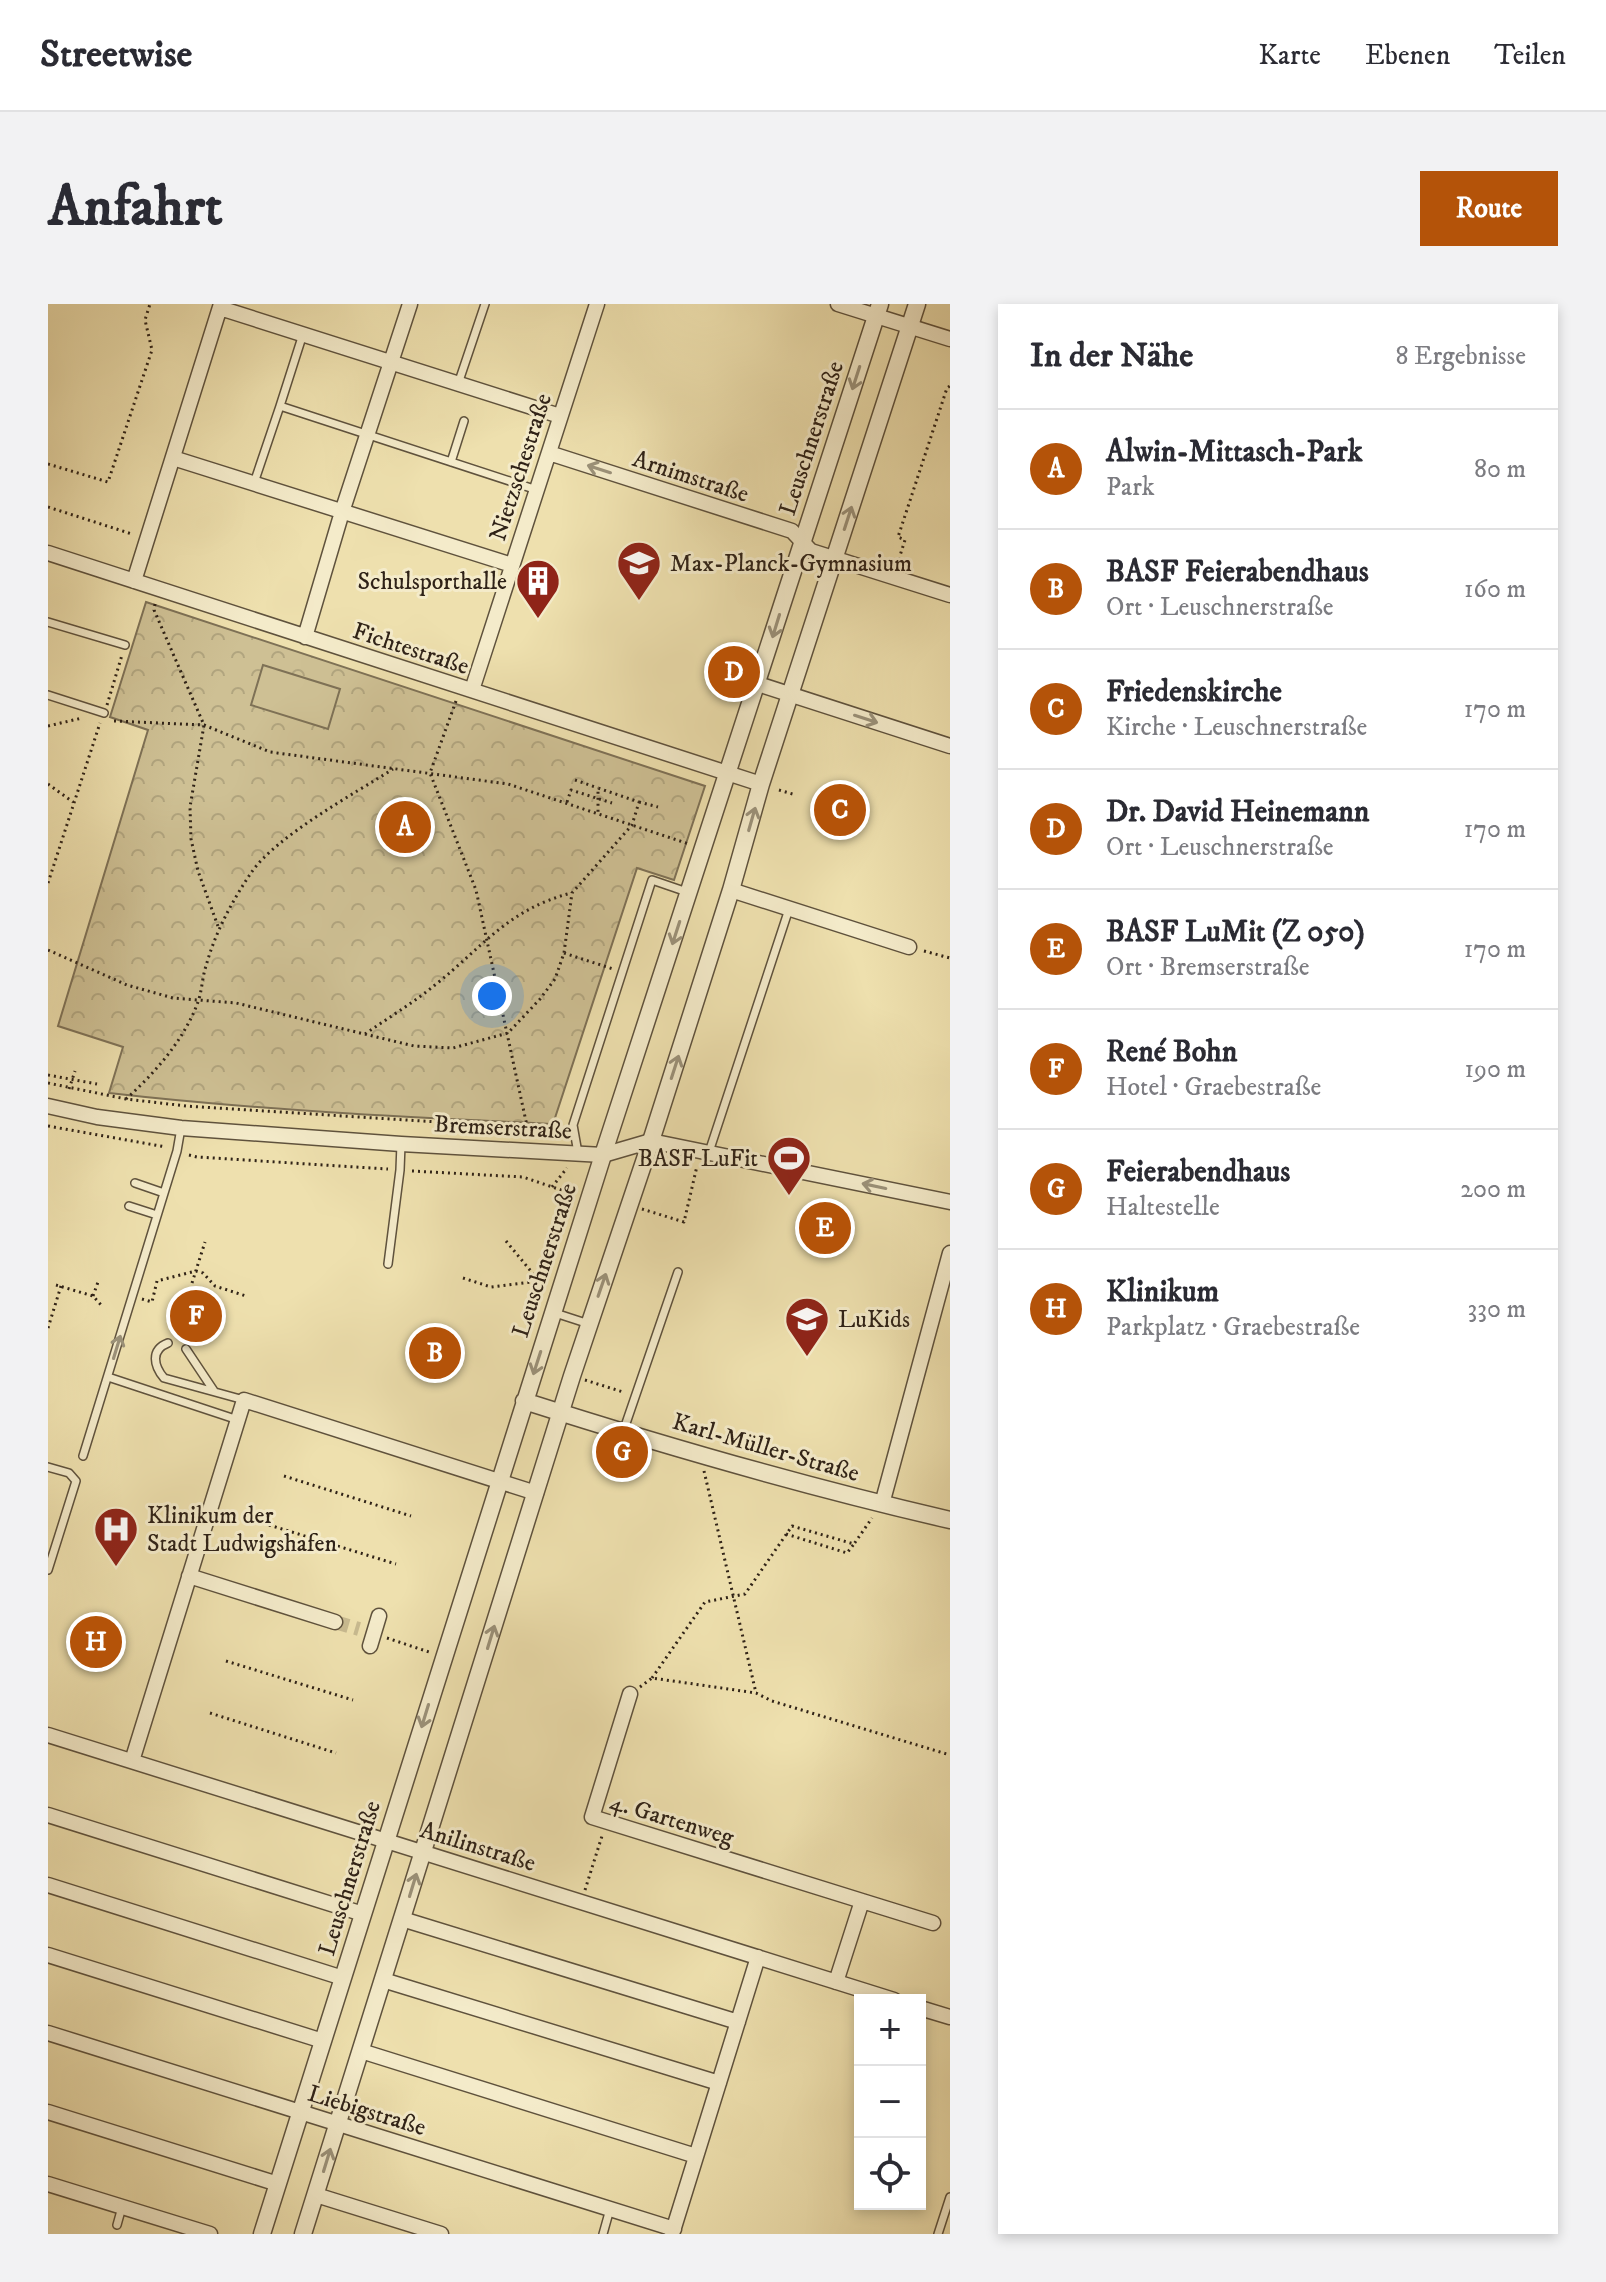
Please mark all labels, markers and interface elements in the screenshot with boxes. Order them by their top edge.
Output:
text: Streetwise [40,31,192,79]
text: Karte [1258,38,1321,73]
text: Ebenen [1365,38,1450,73]
text: Teilen [1494,38,1566,73]
button: Route [1420,171,1558,246]
text: Anfahrt [48,173,223,243]
text: In der Nähe [1030,335,1193,377]
text: 8 Ergebnisse [1395,340,1526,373]
street label: Leuschnerstraße [773,357,851,519]
one-way arrow [848,365,862,390]
street label: Nietzschestraße [483,390,559,545]
text: Alwin-Mittasch-Park [1106,434,1363,471]
street label: Arnimstraße [629,444,753,510]
text: A [1048,453,1064,486]
text: 80 m [1474,453,1526,486]
one-way arrow [586,461,612,476]
text: Park [1106,471,1155,504]
one-way arrow [841,505,856,530]
school or university icon: Max-Planck-Gymnasium [615,539,663,602]
place label: Max-Planck-Gymnasium [670,549,912,579]
text: BASF Feierabendhaus [1106,554,1369,591]
building icon: Schulsporthalle [514,557,562,620]
place label: Schulsporthalle [358,567,507,597]
text: B [1048,573,1064,606]
text: 160 m [1464,573,1526,606]
text: Ort · Leuschnerstraße [1106,591,1334,624]
one-way arrow [768,612,783,638]
street label: Fichtestraße [349,616,473,682]
pin: D [708,642,760,702]
text: Friedenskirche [1106,674,1282,711]
text: C [1047,693,1065,726]
text: 170 m [1464,693,1526,726]
text: Kirche · Leuschnerstraße [1106,711,1367,744]
one-way arrow [853,712,878,727]
pin: C [814,780,866,840]
text: Dr. David Heinemann [1106,794,1369,831]
pin: A [379,797,431,857]
one-way arrow [745,806,760,832]
text: D [1046,813,1066,846]
text: 170 m [1464,813,1526,846]
text: Ort · Leuschnerstraße [1106,831,1334,864]
text: BASF LuMit (Z 050) [1106,914,1365,951]
one-way arrow [668,919,683,945]
text: E [1047,933,1065,966]
text: 170 m [1464,933,1526,966]
text: Ort · Bremserstraße [1106,951,1309,984]
your location [472,976,512,1016]
text: René Bohn [1106,1034,1238,1071]
text: F [1048,1053,1064,1086]
text: 190 m [1464,1053,1526,1086]
one-way arrow [669,1055,683,1080]
text: Hotel · Graebestraße [1106,1071,1321,1104]
street label: Bremserstraße [433,1109,573,1147]
sports icon: BASF LuFit [765,1134,813,1197]
place label: BASF LuFit [638,1144,758,1174]
text: Feierabendhaus [1106,1154,1290,1191]
text: G [1047,1173,1065,1206]
text: 200 m [1460,1173,1526,1206]
one-way arrow [861,1178,887,1193]
street label: Leuschnerstraße [506,1179,584,1341]
text: Haltestelle [1106,1191,1220,1224]
pin: E [799,1198,851,1258]
one-way arrow [596,1273,611,1298]
text: Klinikum [1106,1274,1219,1311]
pin: F [170,1286,222,1346]
text: H [1045,1293,1067,1326]
text: 330 m [1468,1293,1526,1326]
school or university icon: LuKids [783,1295,831,1358]
place label: LuKids [838,1305,910,1335]
text: Parkplatz · Graebestraße [1106,1311,1360,1344]
pin: B [409,1323,461,1383]
one-way arrow [110,1334,125,1360]
one-way arrow [528,1350,543,1375]
street label: Karl-Müller-Straße [669,1407,863,1489]
pin: G [596,1422,648,1482]
place label: Klinikum der Stadt Ludwigshafen [147,1501,338,1559]
hospital icon: Klinikum der Stadt Ludwigshafen [92,1505,140,1568]
pin: H [70,1612,122,1672]
one-way arrow [484,1624,499,1650]
one-way arrow [417,1703,431,1728]
street label: 4. Gartenweg [606,1787,738,1853]
street label: Leuschnerstraße [312,1797,388,1959]
street label: Anilinstraße [416,1815,539,1879]
one-way arrow [406,1872,421,1898]
map controls [854,1994,926,2210]
button: + [854,1994,926,2066]
button: − [854,2066,926,2138]
street label: Liebigstraße [304,2079,429,2143]
button: locate [854,2138,926,2210]
one-way arrow [320,2147,335,2173]

